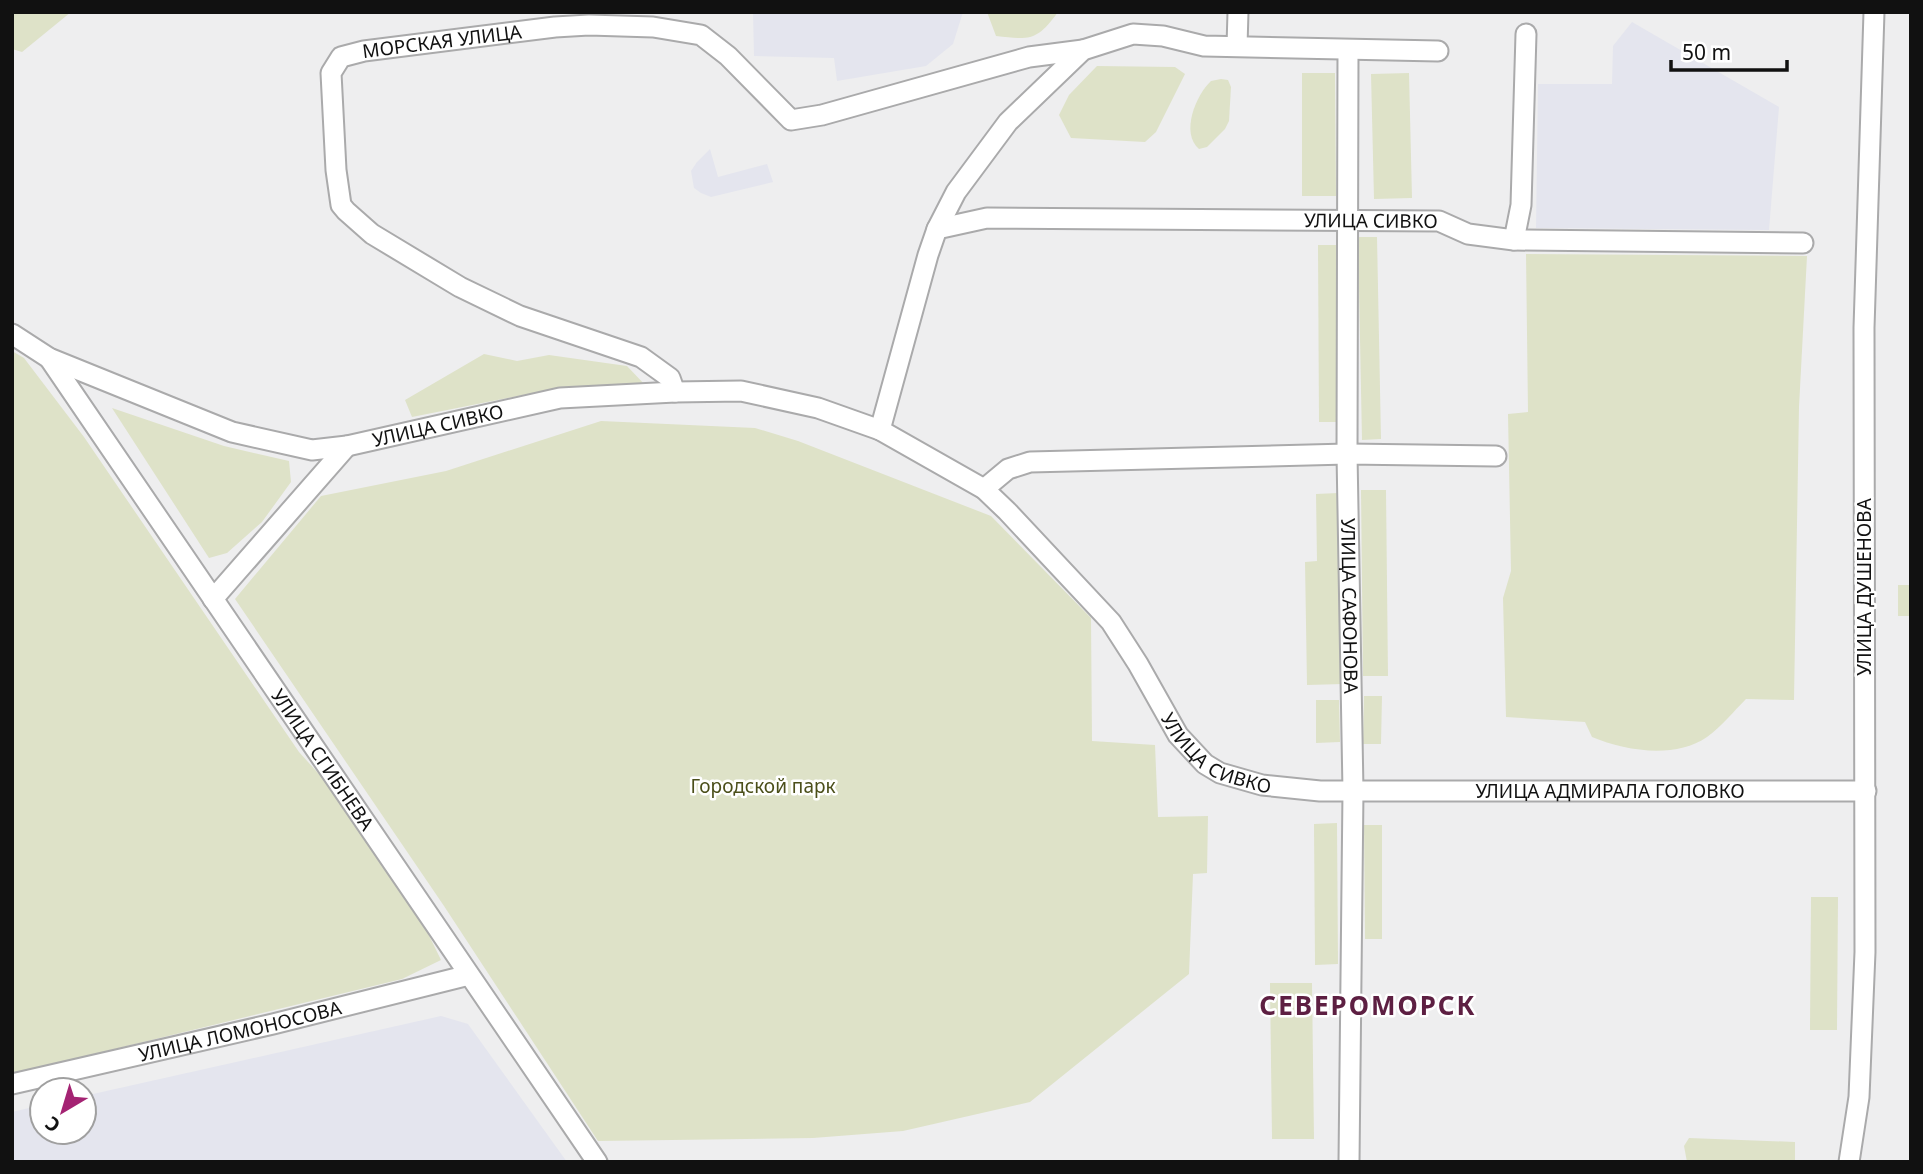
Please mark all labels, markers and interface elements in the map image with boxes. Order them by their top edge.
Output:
street label: МОРСКАЯ УЛИЦА [361,18,524,64]
scale bar [1671,28,1786,72]
text: 50 m [1682,38,1731,66]
street label: УЛИЦА СИВКО [1304,207,1438,234]
street label: УЛИЦА СИВКО [370,398,506,453]
street label: УЛИЦА ДУШЕНОВА [1851,497,1877,676]
street label: УЛИЦА САФОНОВА [1335,518,1364,695]
street label: УЛИЦА СГИБНЕВА [265,684,381,836]
street label: УЛИЦА СИВКО [1155,708,1273,799]
park label: Городской парк [690,773,836,799]
street label: УЛИЦА АДМИРАЛА ГОЛОВКО [1476,778,1745,804]
district label: СЕВЕРОМОРСК [1259,987,1477,1023]
street label: УЛИЦА ЛОМОНОСОВА [136,994,345,1067]
north arrow [28,1076,98,1146]
text: С [40,1110,65,1138]

